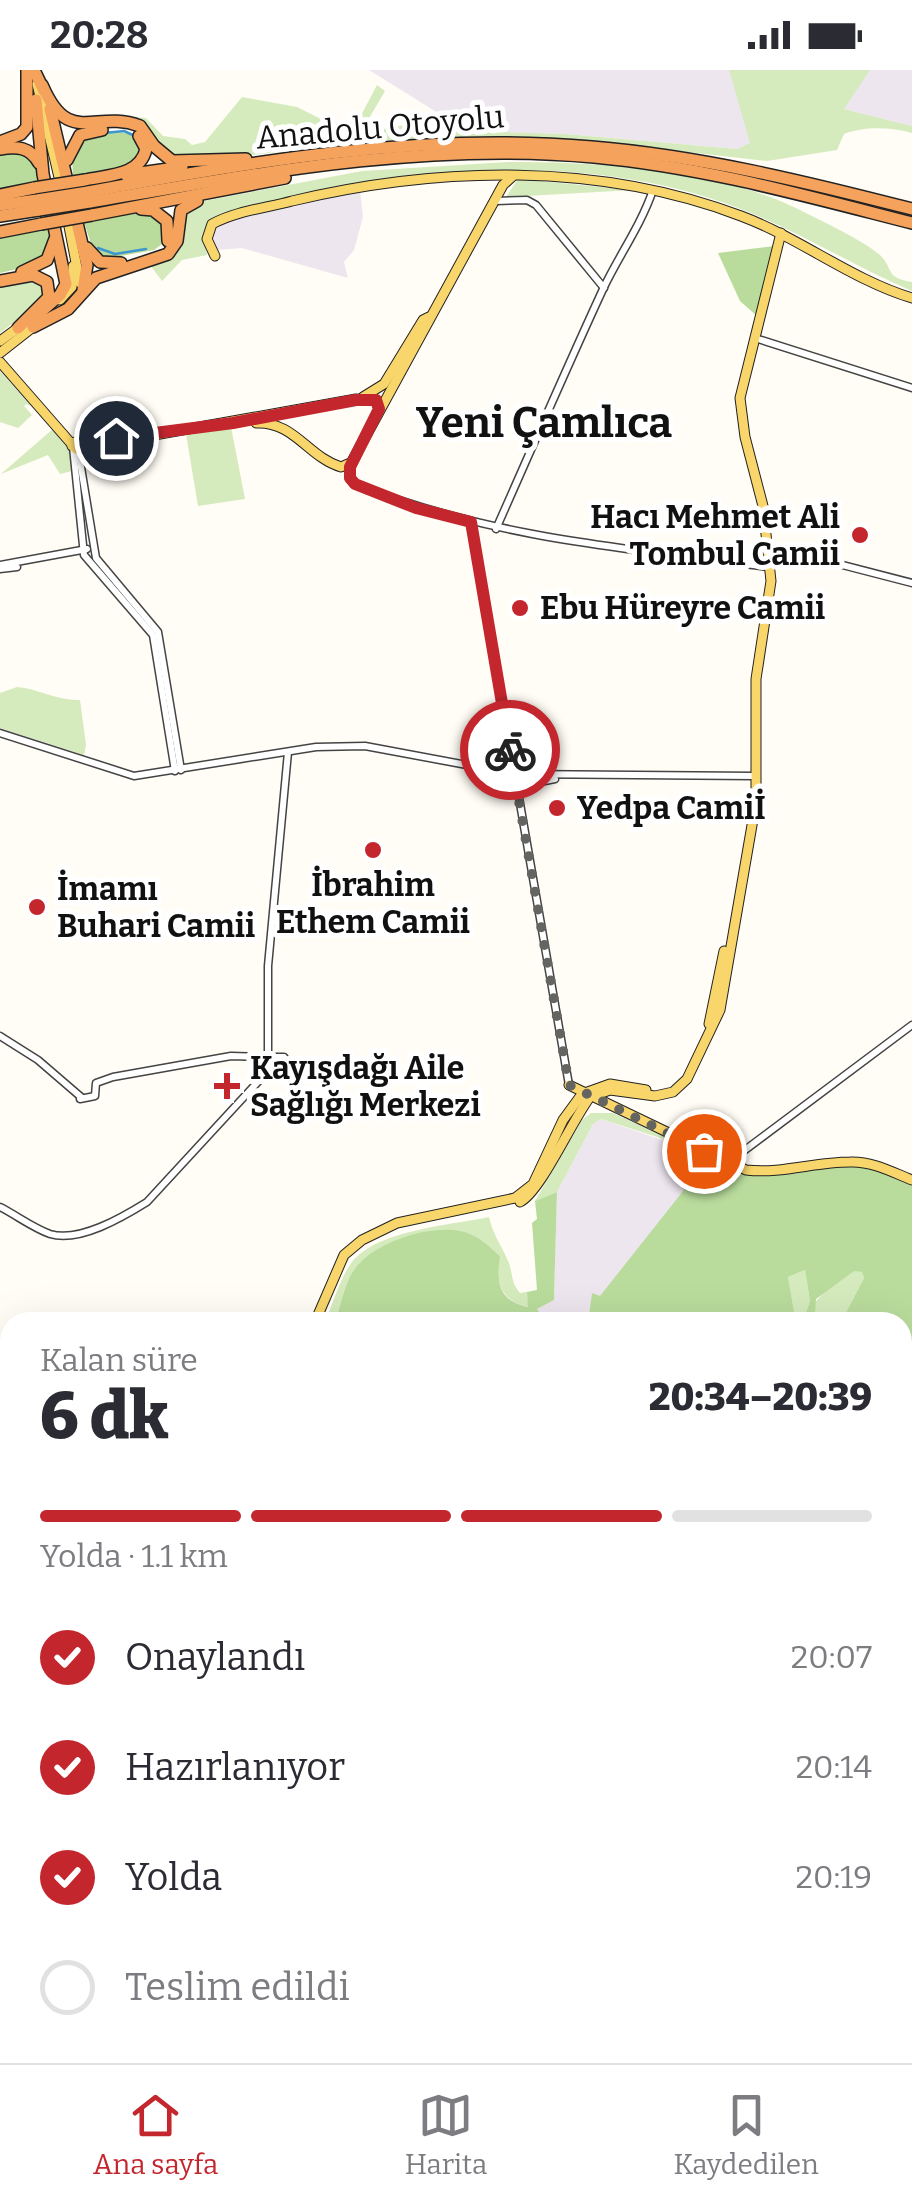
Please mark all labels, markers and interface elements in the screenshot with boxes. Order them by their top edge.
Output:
text: 20:28 [50,12,149,58]
street label: Anadolu Otoyolu [254,97,506,157]
pin [74,396,159,481]
district label: Yeni Çamlıca [416,398,672,448]
icon: home [89,411,144,466]
place label: Hacı Mehmet Ali Tombul Camii [590,498,840,573]
marker: Hacı Mehmet Ali Tombul Camii [849,524,871,546]
place label: Ebu Hüreyre Camii [540,589,825,627]
marker: Ebu Hüreyre Camii [509,597,531,619]
courier [460,700,560,800]
icon: bike [483,723,538,778]
place label: Yedpa Camiİ [577,788,766,827]
marker: Yedpa Camiİ [546,797,568,819]
marker: İbrahim Ethem Camii [362,839,384,861]
place label: İbrahim Ethem Camii [276,865,470,941]
place label: İmamı Buhari Camii [57,869,255,945]
marker: İmamı Buhari Camii [26,896,48,918]
place label: Kayışdağı Aile Sağlığı Merkezi [250,1049,481,1124]
marker: Kayışdağı Aile Sağlığı Merkezi [214,1073,240,1099]
pin [662,1109,747,1194]
icon: bag [677,1124,732,1179]
text: Kalan süre [40,1341,198,1379]
text: 20:34–20:39 [649,1374,872,1420]
text: 6 dk [40,1377,169,1455]
text: Yolda · 1.1 km [40,1537,228,1575]
icon: check [40,1630,95,1685]
text: Onaylandı [125,1634,305,1680]
text: 20:07 [791,1638,872,1676]
icon: check [40,1740,95,1795]
text: Hazırlanıyor [125,1744,345,1790]
text: 20:14 [796,1748,872,1786]
icon: check [40,1850,95,1905]
text: Yolda [125,1854,222,1900]
text: 20:19 [796,1858,872,1896]
text: Teslim edildi [125,1964,350,2010]
tab: Ana sayfa [93,2088,218,2181]
tab: Harita [405,2088,487,2181]
tab: Kaydedilen [674,2088,819,2181]

